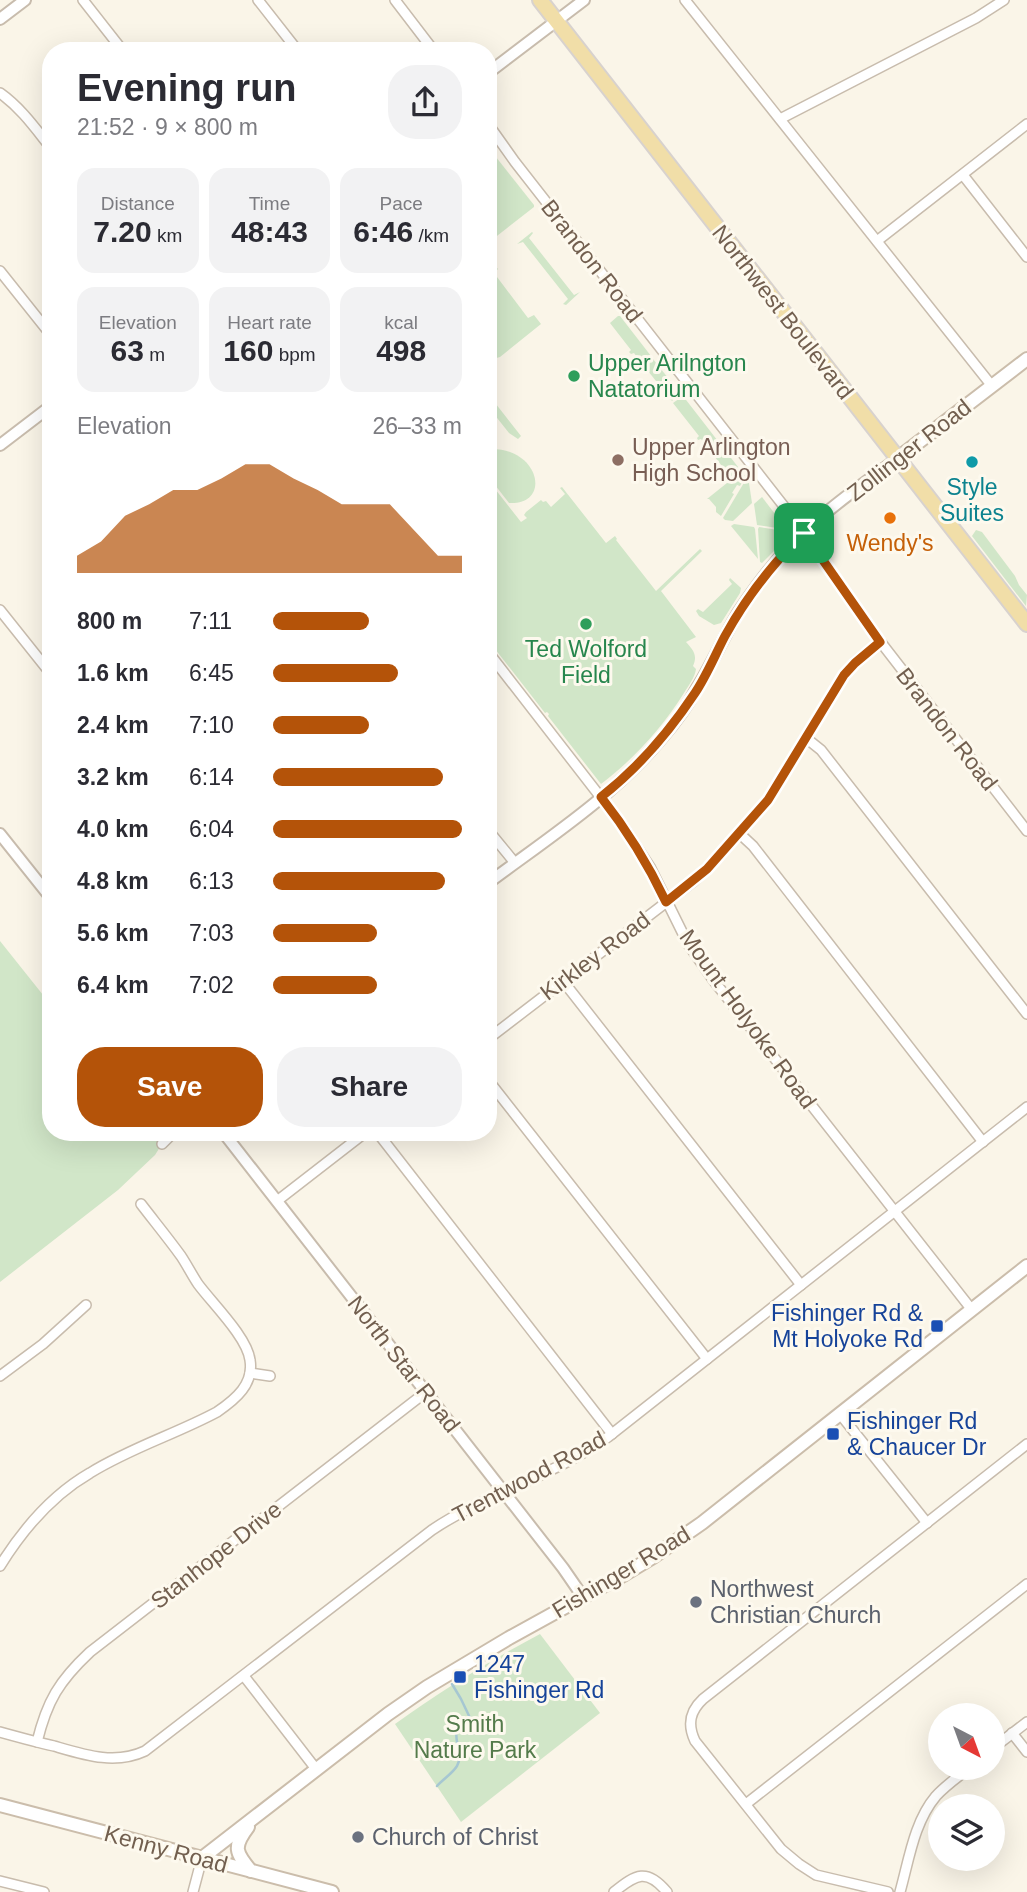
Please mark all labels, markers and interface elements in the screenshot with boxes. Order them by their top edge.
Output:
button: share [388,65,462,139]
text: Evening run [77,67,297,109]
text: 21:52 · 9 × 800 m [77,114,258,140]
text: Distance [101,193,175,214]
text: Time [249,193,290,214]
text: Pace [380,193,423,214]
street label: Brandon Road [536,195,648,327]
text: 7.20 [93,215,152,248]
text: 48:43 [231,215,308,248]
text: 6:46 [353,215,413,248]
street label: Northwest Boulevard [707,220,859,404]
text: km [152,225,182,246]
text: /km [413,225,449,246]
text: Elevation [99,312,177,333]
text: Heart rate [227,312,312,333]
text: kcal [384,312,418,333]
text: 63 [111,334,144,367]
text: 160 [223,334,273,367]
text: 498 [376,334,426,367]
text: m [144,344,165,365]
text: bpm [273,344,316,365]
place label: Upper Arilngton Natatorium [588,350,747,402]
marker: Upper Arilngton Natatorium [566,368,582,384]
street label: Zollinger Road [842,394,976,506]
text: Elevation [77,413,172,439]
text: 26–33 m [372,413,462,439]
place label: Upper Arlington High School [632,434,791,486]
marker: Upper Arlington High School [610,452,626,468]
marker: Style Suites [964,454,980,470]
place label: Style Suites [940,474,1004,526]
pin [774,503,834,563]
marker: Wendy's [882,510,898,526]
icon: arrive [785,514,823,552]
place label: Wendy's [846,530,934,556]
text: 800 m [77,608,142,634]
text: 7:11 [189,608,232,634]
marker: Ted Wolford Field [578,616,594,632]
place label: Ted Wolford Field [525,636,647,688]
text: 1.6 km [77,660,149,686]
text: 6:45 [189,660,234,686]
street label: Brandon Road [891,663,1003,795]
text: 2.4 km [77,712,149,738]
text: 7:10 [189,712,234,738]
text: 3.2 km [77,764,149,790]
text: 6:14 [189,764,234,790]
text: 4.0 km [77,816,149,842]
text: 6:04 [189,816,234,842]
text: 4.8 km [77,868,149,894]
text: 6:13 [189,868,234,894]
street label: Kirkley Road [535,906,655,1006]
text: 5.6 km [77,920,149,946]
text: 7:03 [189,920,234,946]
street label: Mount Holyoke Road [674,924,822,1114]
text: 6.4 km [77,972,149,998]
text: 7:02 [189,972,234,998]
button: Save [77,1047,263,1127]
button: Share [277,1047,462,1127]
street label: North Star Road [343,1291,465,1437]
place label: Fishinger Rd & Mt Holyoke Rd [771,1300,923,1352]
marker: Fishinger Rd & Mt Holyoke Rd [929,1318,945,1334]
place label: Fishinger Rd & Chaucer Dr [847,1408,987,1460]
street label: Trentwood Road [448,1426,610,1528]
marker: Fishinger Rd & Chaucer Dr [825,1426,841,1442]
street label: Stanhope Drive [146,1496,286,1614]
street label: Fishinger Road [547,1521,695,1623]
place label: Northwest Christian Church [710,1576,881,1628]
marker: Northwest Christian Church [688,1594,704,1610]
place label: 1247 Fishinger Rd [474,1651,604,1703]
marker: 1247 Fishinger Rd [452,1669,468,1685]
north arrow [928,1703,1004,1780]
map controls [928,1703,1005,1871]
park label: Smith Nature Park [414,1711,537,1763]
button: layers [928,1794,1005,1871]
street label: Kenny Road [101,1820,231,1878]
place label: Church of Christ [372,1824,539,1850]
marker: Church of Christ [350,1829,366,1845]

